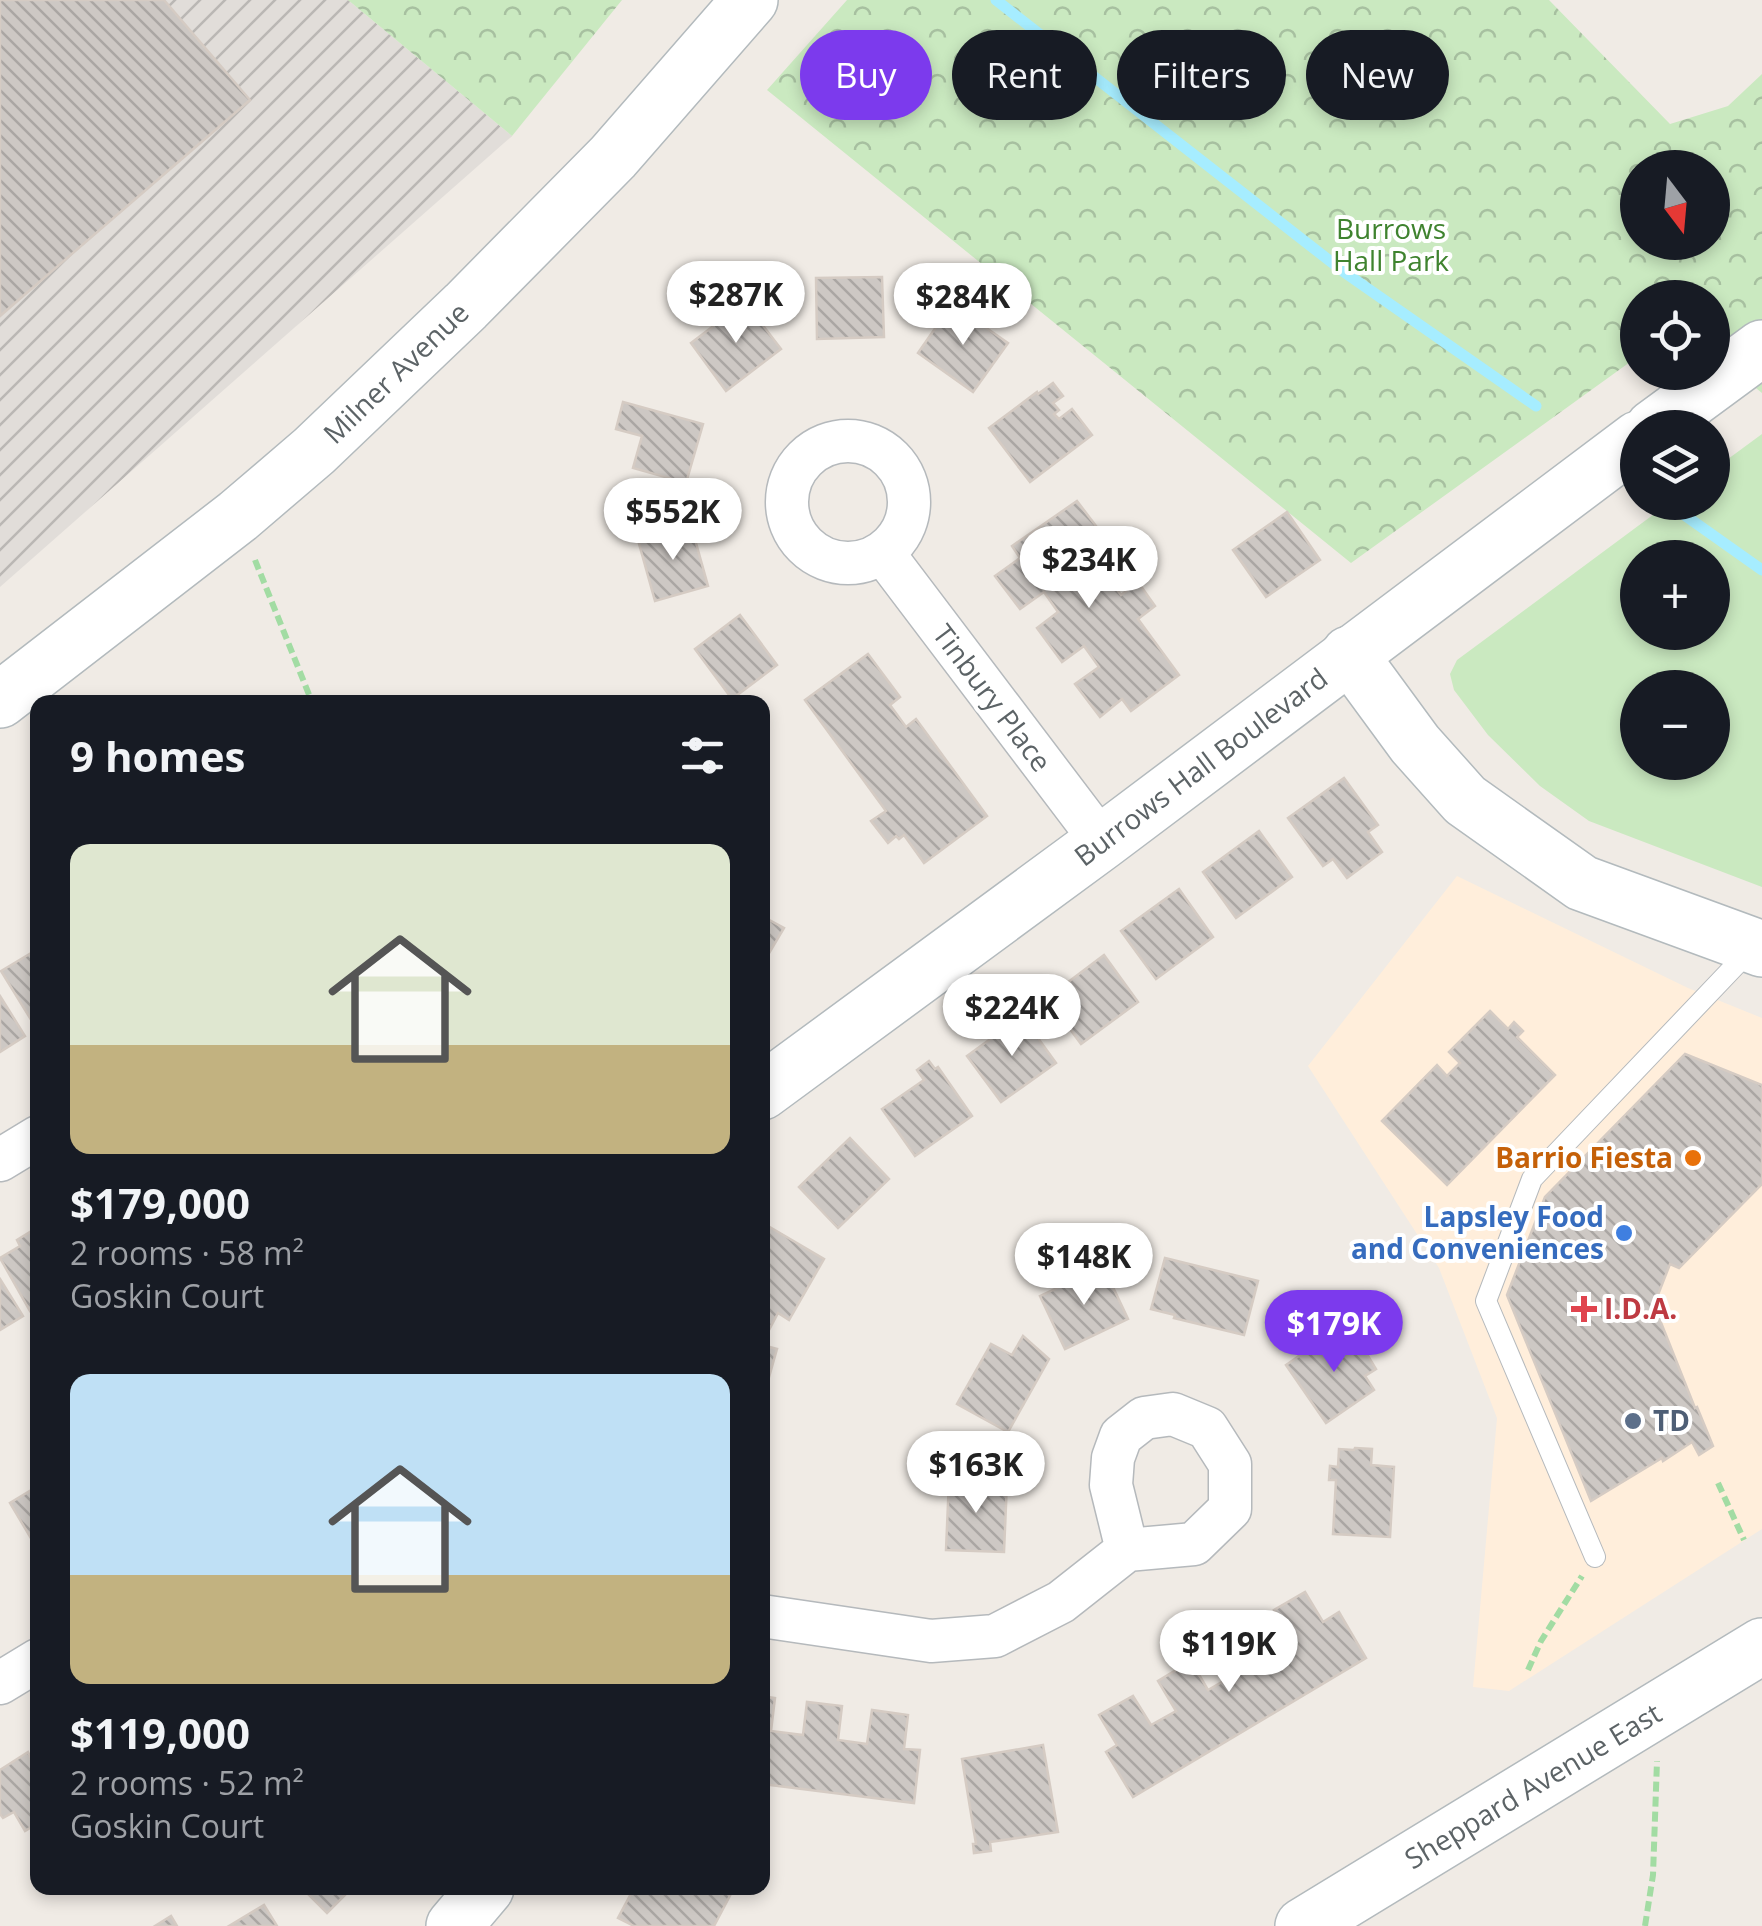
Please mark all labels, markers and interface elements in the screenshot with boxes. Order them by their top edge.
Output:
chip: Buy [800,30,932,120]
chip: Rent [952,30,1097,120]
chip: Filters [1117,30,1286,120]
chip: New [1306,30,1449,120]
north arrow [1620,150,1730,260]
map controls [1620,150,1730,780]
park label: Burrows Hall Park [1333,209,1449,279]
pin: $287K [666,261,806,346]
pin: $284K [893,263,1033,348]
text: $287K [689,272,783,315]
text: $284K [916,274,1010,317]
button: locate [1620,280,1730,390]
street label: Milner Avenue [314,293,476,451]
button: layers [1620,410,1730,520]
pin: $552K [603,478,743,563]
text: $552K [626,489,720,532]
pin: $234K [1019,526,1159,611]
text: $234K [1042,537,1136,580]
button: + [1620,540,1730,650]
street label: Tinbury Place [925,616,1061,779]
street label: Burrows Hall Boulevard [1066,658,1335,874]
button: − [1620,670,1730,780]
text: 9 homes [70,727,245,784]
icon: filters [675,728,730,783]
icon: home [310,909,490,1089]
pin: $224K [942,974,1082,1059]
text: $224K [965,985,1059,1028]
place label: Barrio Fiesta [1495,1138,1673,1176]
marker: Barrio Fiesta [1682,1147,1704,1169]
text: $179,000 [70,1174,250,1231]
place label: Lapsley Food and Conveniences [1351,1197,1604,1267]
marker: Lapsley Food and Conveniences [1613,1222,1635,1244]
pin: $148K [1014,1223,1154,1308]
text: 2 rooms · 58 m² [70,1231,304,1274]
text: $148K [1037,1234,1131,1277]
text: Goskin Court [70,1274,264,1317]
place label: I.D.A. [1604,1289,1677,1327]
pin: $179K [1264,1290,1404,1375]
marker: I.D.A. [1573,1298,1595,1320]
text: $179K [1287,1301,1381,1344]
place label: TD [1653,1401,1690,1439]
marker: TD [1622,1410,1644,1432]
pin: $163K [906,1431,1046,1516]
icon: home [310,1439,490,1619]
text: $163K [929,1442,1023,1485]
pin: $119K [1159,1610,1299,1695]
text: $119K [1182,1621,1276,1664]
street label: Sheppard Avenue East [1397,1693,1668,1877]
text: $119,000 [70,1704,250,1761]
text: 2 rooms · 52 m² [70,1761,304,1804]
text: Goskin Court [70,1804,264,1847]

